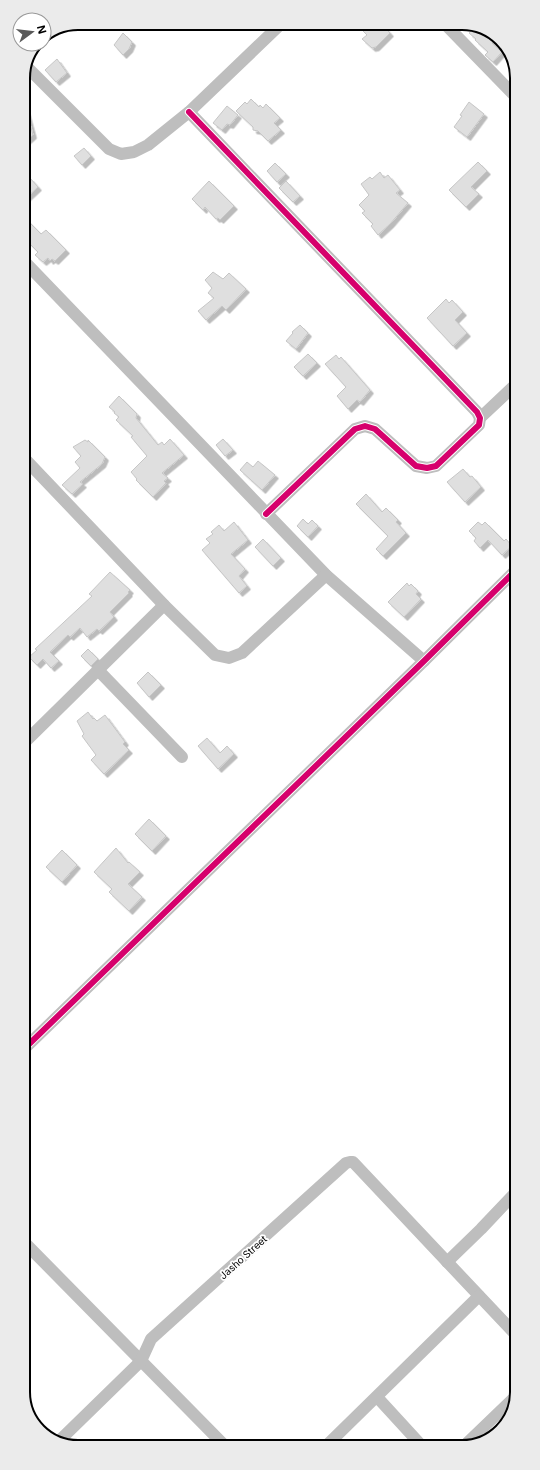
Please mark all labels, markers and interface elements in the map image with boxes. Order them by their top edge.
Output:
north arrow [12,12,52,52]
text: N [34,24,50,35]
street label: Jasho Street [217,1232,270,1281]

